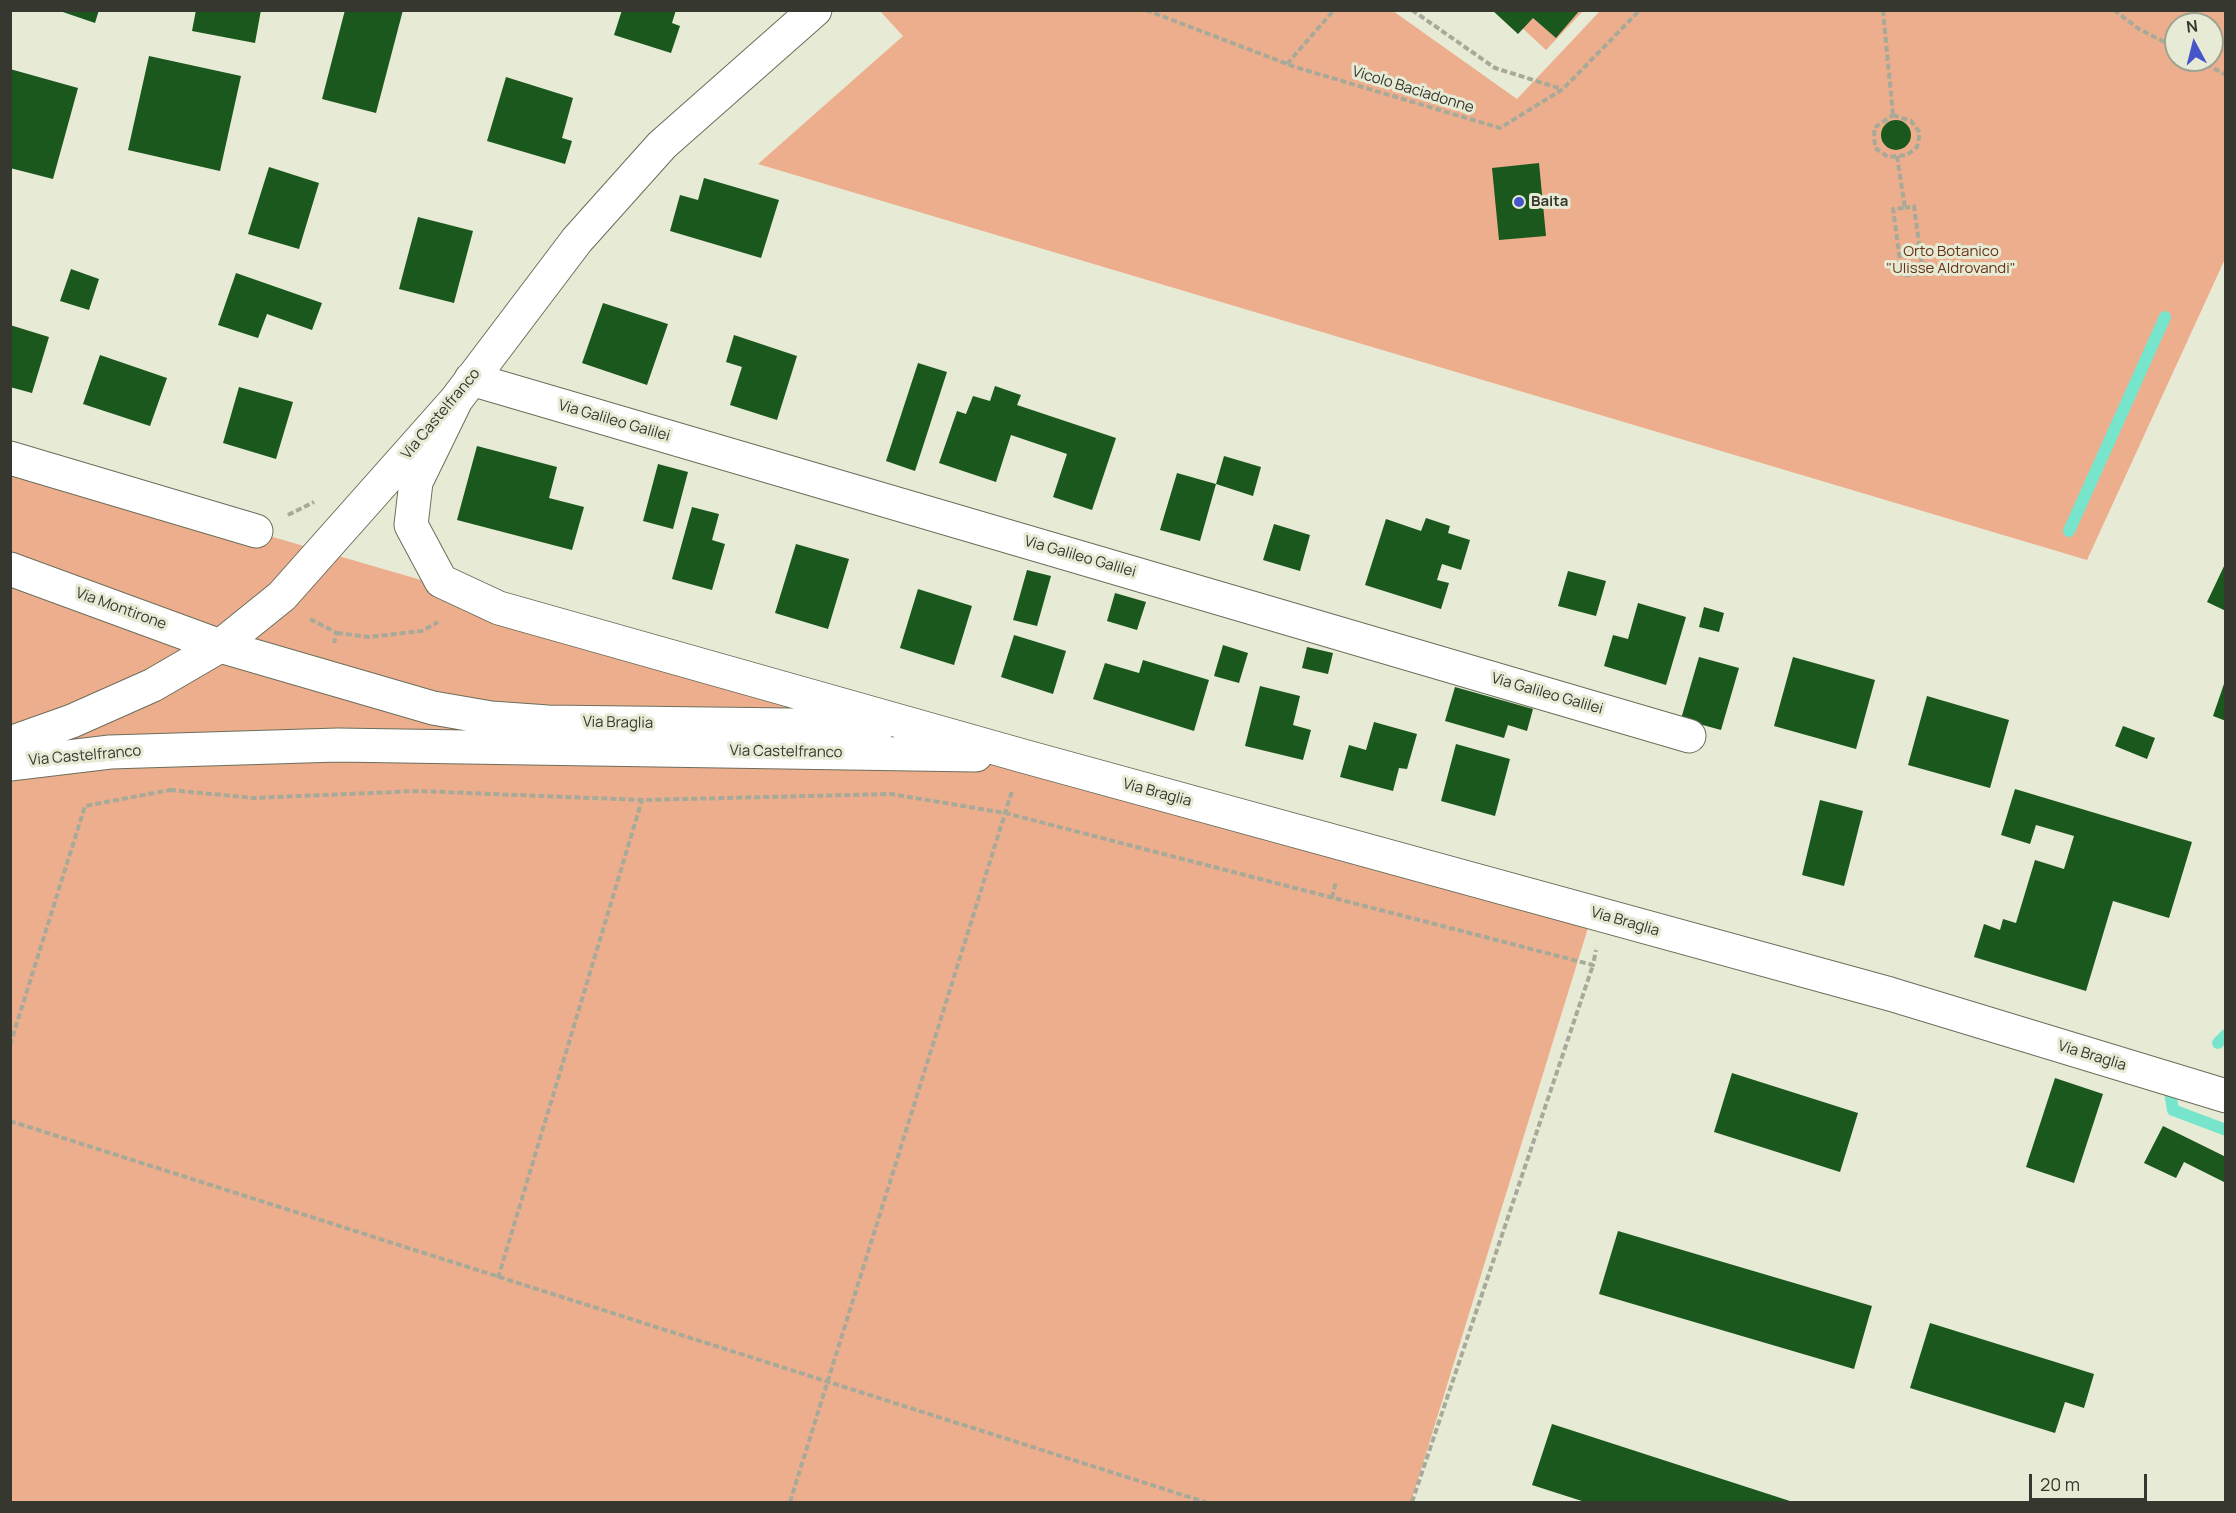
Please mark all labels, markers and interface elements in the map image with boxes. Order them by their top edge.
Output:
north arrow [2164,12,2224,72]
text: N [2185,15,2199,38]
street label: Vicolo Baciadonne [1350,63,1476,117]
place label: Baita [1531,193,1568,211]
marker: Baita [1512,195,1526,209]
park label: Orto Botanico "Ulisse Aldrovandi" [1886,243,2016,278]
street label: Via Castelfranco [398,365,484,463]
street label: Via Galileo Galilei [556,396,672,446]
street label: Via Galileo Galilei [1022,532,1138,582]
street label: Via Montirone [73,584,169,634]
street label: Via Galileo Galilei [1489,669,1605,719]
street label: Via Braglia [583,713,653,733]
street label: Via Castelfranco [28,742,142,770]
street label: Via Castelfranco [729,742,843,762]
street label: Via Braglia [1121,775,1193,811]
street label: Via Braglia [1589,904,1661,940]
street label: Via Braglia [2056,1037,2128,1075]
scale bar [2032,1462,2150,1500]
text: 20 m [2040,1472,2080,1496]

